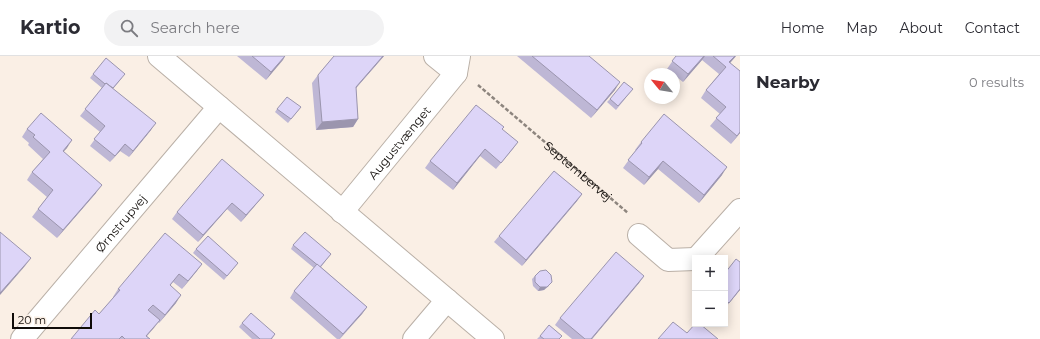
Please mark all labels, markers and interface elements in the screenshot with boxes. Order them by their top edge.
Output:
search box [104,10,384,46]
text: Kartio [20,16,80,39]
icon: search [118,17,140,39]
text: Search here [150,18,240,37]
text: Home [781,19,824,37]
text: Map [846,19,877,37]
text: About [899,19,943,37]
text: Contact [965,19,1020,37]
north arrow [644,68,680,104]
text: Nearby [756,72,820,92]
text: 0 results [969,74,1024,90]
street label: Augustvænget [365,103,434,182]
street label: Septembervej [541,138,615,204]
street label: Ørnstrupvej [92,191,149,255]
map controls [692,255,728,327]
button: + [692,255,728,291]
button: − [692,291,728,327]
scale bar [12,311,92,330]
text: 20 m [18,313,46,327]

